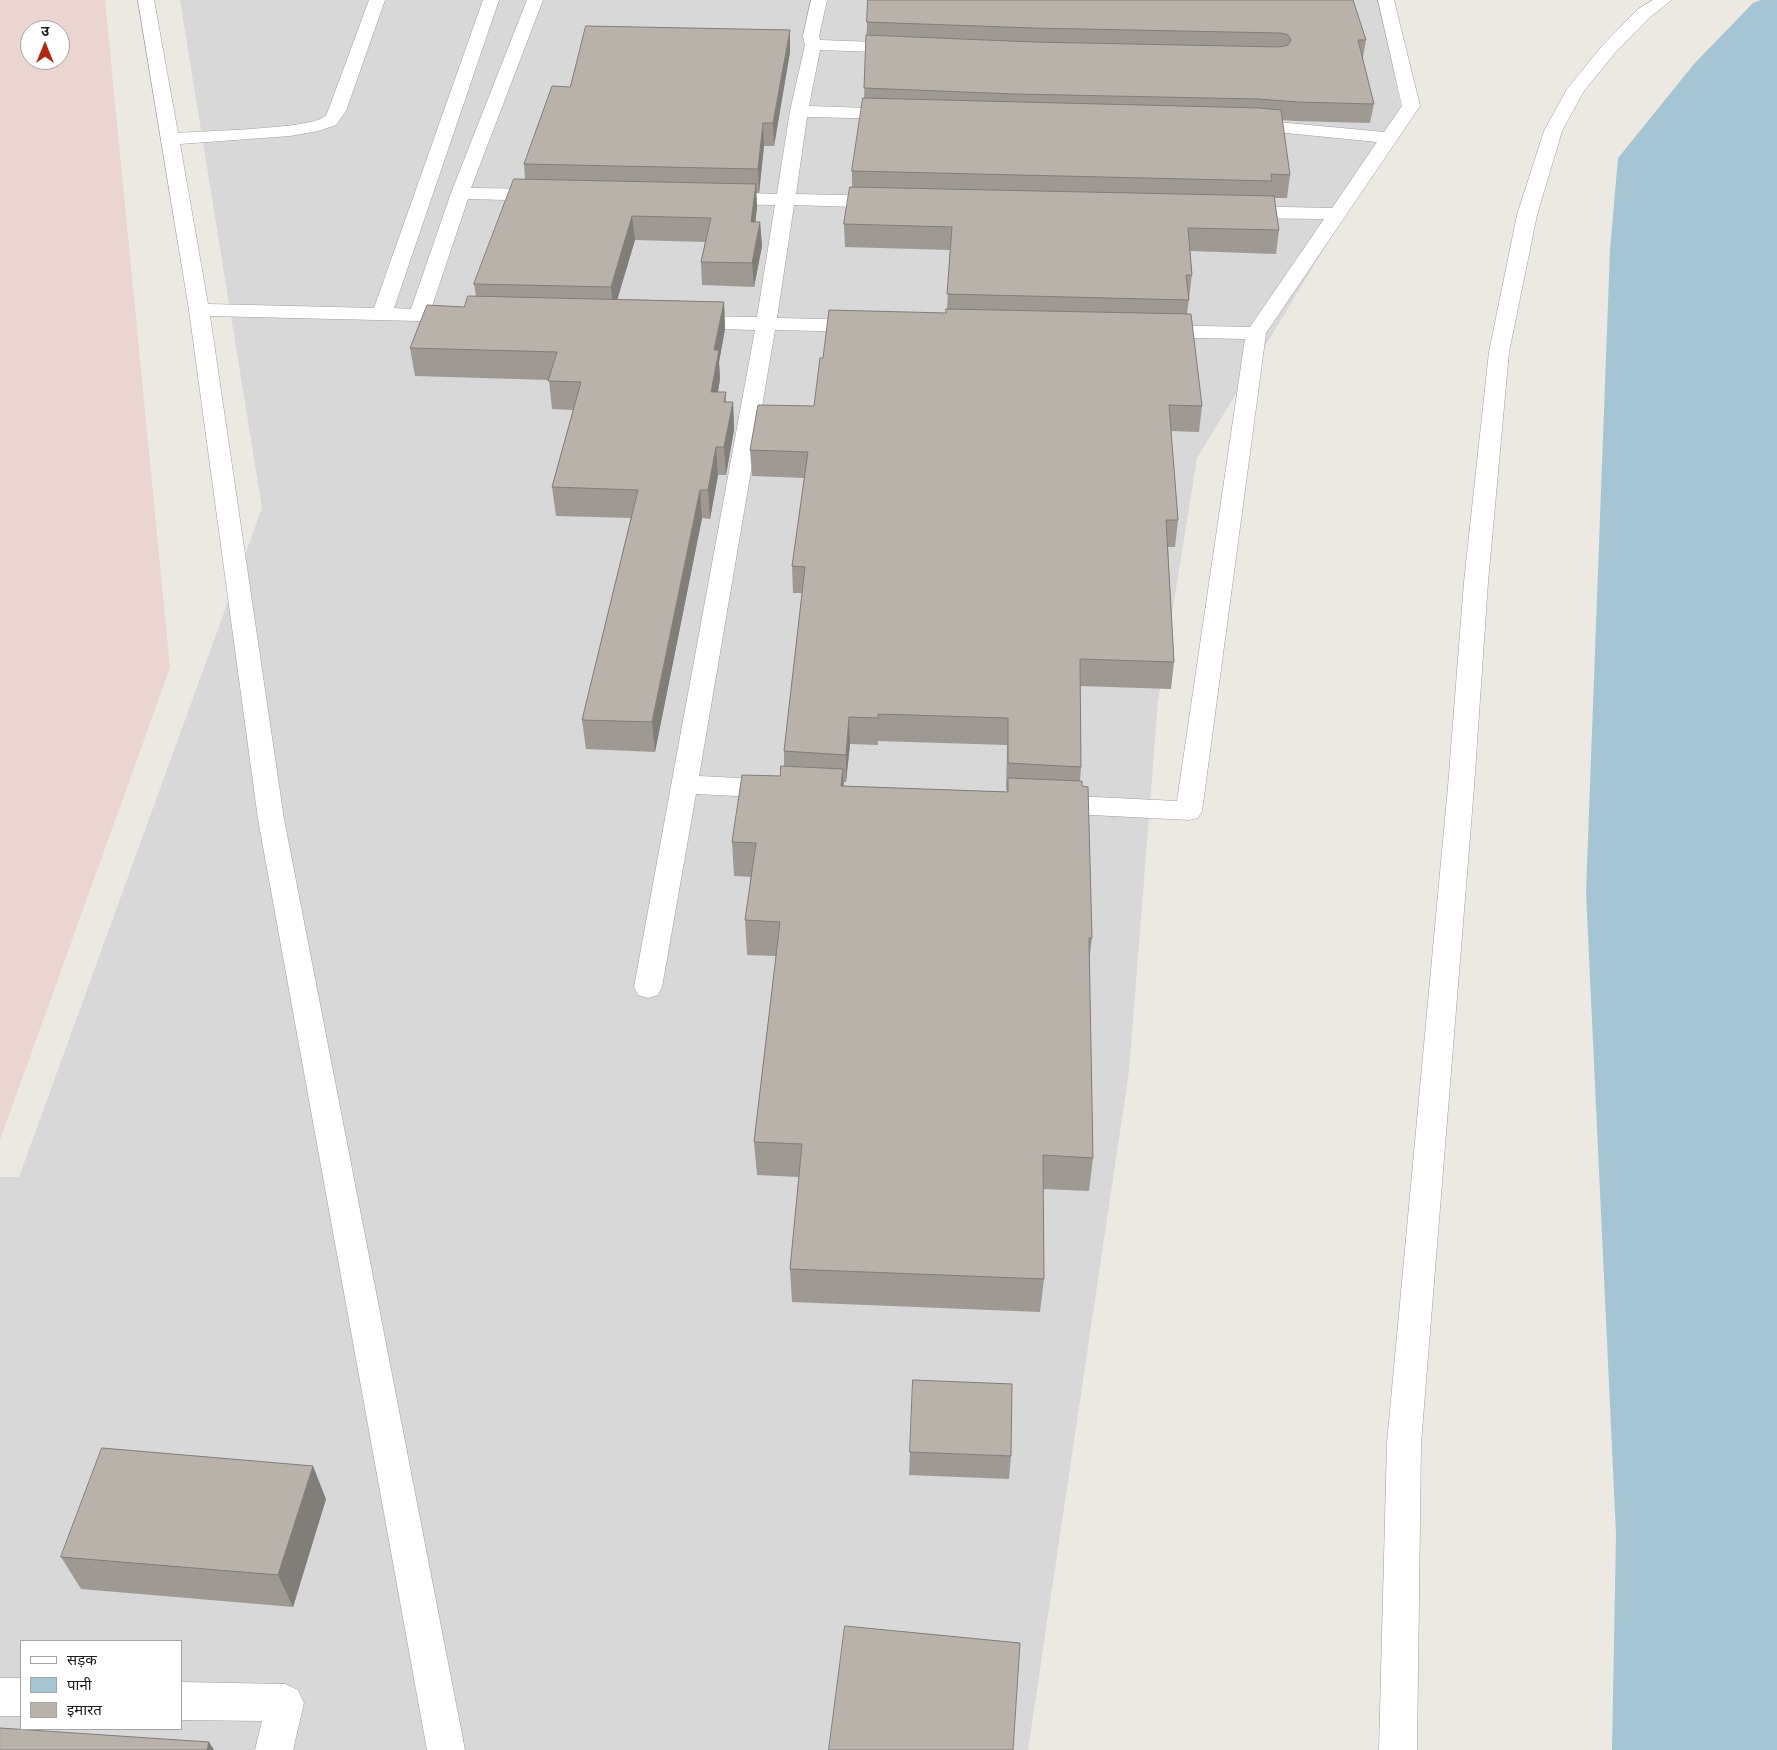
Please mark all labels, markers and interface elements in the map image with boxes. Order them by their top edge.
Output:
north arrow [20,20,70,70]
text: उ [41,22,49,40]
legend [20,1640,182,1730]
text: सड़क [67,1649,97,1670]
text: पानी [67,1674,92,1695]
text: इमारत [67,1699,102,1720]

